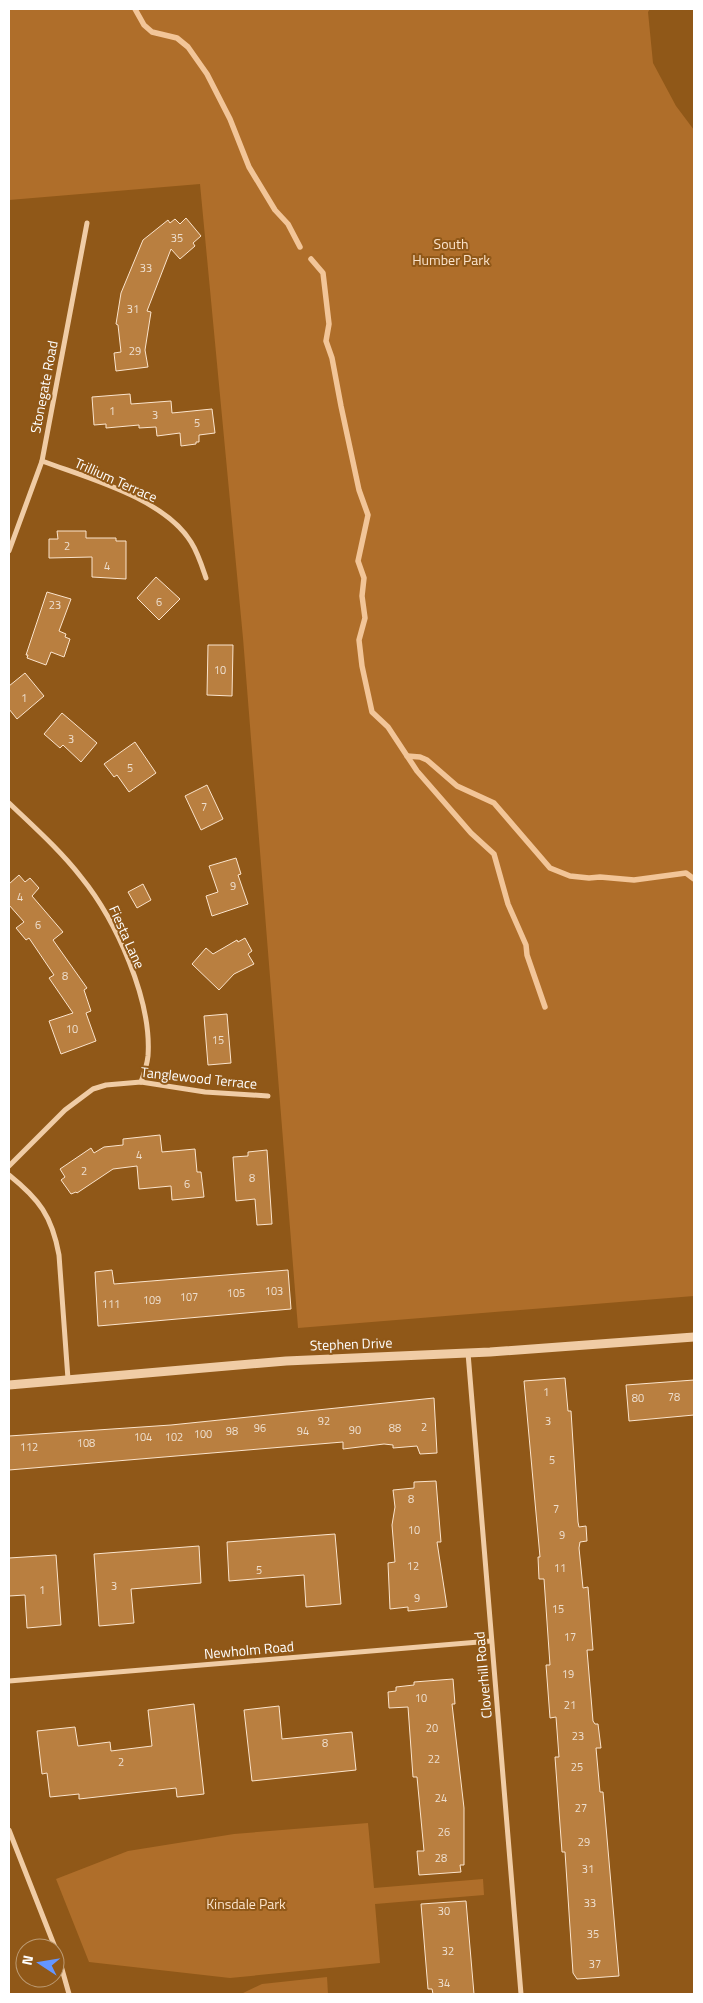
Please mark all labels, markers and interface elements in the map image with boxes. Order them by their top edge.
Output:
house number: 35 [171,230,183,246]
park label: South Humber Park [412,233,490,270]
house number: 33 [140,260,152,276]
house number: 31 [127,301,139,317]
street label: Stonegate Road [24,339,63,435]
house number: 29 [129,343,141,359]
house number: 1 [109,403,115,419]
house number: 3 [152,407,158,423]
house number: 5 [194,415,200,431]
street label: Trillium Terrace [71,452,161,507]
house number: 2 [64,538,70,554]
house number: 4 [104,558,110,574]
house number: 6 [156,594,162,610]
house number: 23 [49,597,61,613]
house number: 10 [214,662,226,678]
house number: 1 [21,690,27,706]
house number: 3 [68,731,74,747]
house number: 5 [127,760,133,776]
house number: 7 [201,799,207,815]
house number: 9 [230,878,236,894]
house number: 4 [17,889,23,905]
street label: Fiesta Lane [104,902,151,972]
house number: 6 [35,917,41,933]
house number: 8 [62,968,68,984]
house number: 10 [66,1021,78,1037]
house number: 15 [212,1032,224,1048]
street label: Tanglewood Terrace [140,1061,258,1094]
house number: 4 [136,1147,142,1163]
house number: 2 [81,1163,87,1179]
house number: 8 [249,1170,255,1186]
house number: 6 [184,1176,190,1192]
house number: 103 [265,1283,283,1299]
house number: 105 [227,1285,245,1301]
house number: 107 [180,1289,198,1305]
house number: 109 [143,1292,161,1308]
house number: 111 [102,1296,120,1312]
street label: Stephen Drive [309,1332,393,1355]
house number: 1 [543,1384,549,1400]
house number: 78 [668,1389,680,1405]
house number: 80 [632,1390,644,1406]
house number: 92 [318,1413,330,1429]
house number: 3 [545,1413,551,1429]
house number: 2 [421,1419,427,1435]
house number: 96 [254,1420,266,1436]
house number: 88 [389,1420,401,1436]
house number: 90 [349,1422,361,1438]
house number: 98 [226,1423,238,1439]
house number: 94 [297,1423,309,1439]
house number: 100 [194,1426,212,1442]
house number: 104 [134,1429,152,1445]
house number: 102 [165,1429,183,1445]
house number: 108 [77,1435,95,1451]
house number: 112 [20,1439,38,1455]
house number: 5 [549,1452,555,1468]
house number: 8 [408,1491,414,1507]
house number: 7 [553,1501,559,1517]
house number: 10 [408,1522,420,1538]
house number: 9 [559,1527,565,1543]
house number: 12 [407,1558,419,1574]
house number: 11 [554,1560,566,1576]
house number: 5 [256,1562,262,1578]
house number: 3 [111,1578,117,1594]
house number: 1 [39,1582,45,1598]
house number: 9 [414,1590,420,1606]
house number: 15 [552,1601,564,1617]
house number: 17 [564,1629,576,1645]
street label: Cloverhill Road [468,1631,497,1719]
street label: Newholm Road [203,1635,295,1664]
house number: 19 [562,1666,574,1682]
house number: 10 [415,1690,427,1706]
house number: 21 [564,1697,576,1713]
house number: 20 [426,1720,438,1736]
house number: 23 [572,1728,584,1744]
house number: 8 [322,1735,328,1751]
house number: 22 [428,1751,440,1767]
house number: 2 [118,1754,124,1770]
house number: 25 [571,1759,583,1775]
house number: 24 [435,1790,447,1806]
house number: 27 [575,1800,587,1816]
house number: 26 [438,1824,450,1840]
house number: 29 [578,1834,590,1850]
house number: 28 [435,1850,447,1866]
house number: 31 [582,1861,594,1877]
park label: Kinsdale Park [206,1893,286,1914]
house number: 33 [584,1895,596,1911]
house number: 30 [438,1903,450,1919]
house number: 35 [587,1926,599,1942]
north arrow [15,1938,65,1988]
house number: 32 [442,1943,454,1959]
text: N [16,1953,38,1967]
house number: 37 [589,1956,601,1972]
house number: 34 [438,1975,450,1991]

